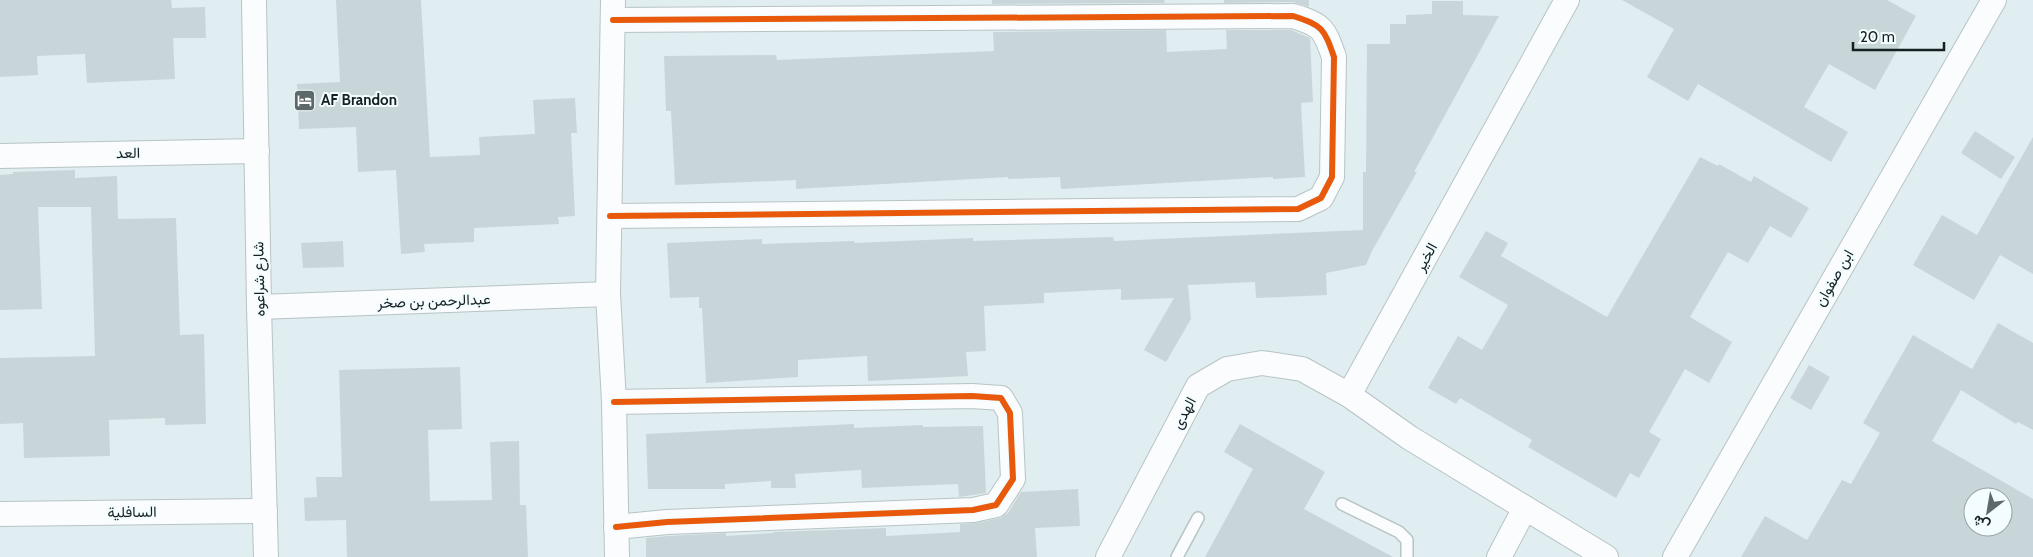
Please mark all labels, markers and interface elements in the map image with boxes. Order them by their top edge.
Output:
scale bar [1853,20,1944,52]
text: 20 m [1860,28,1895,46]
hotel icon: AF Brandon [293,88,317,112]
place label: AF Brandon [321,91,397,109]
street label: العد [116,144,140,162]
street label: الخير [1410,240,1441,275]
street label: شارع شراعوه [249,241,271,317]
street label: ابن صفوان [1811,246,1858,310]
street label: عبدالرحمن بن صخر [376,290,491,313]
street label: الهدى [1168,394,1201,433]
north arrow [1963,487,2013,537]
street label: السافلية [107,503,157,521]
text: ش [1969,511,1993,535]

